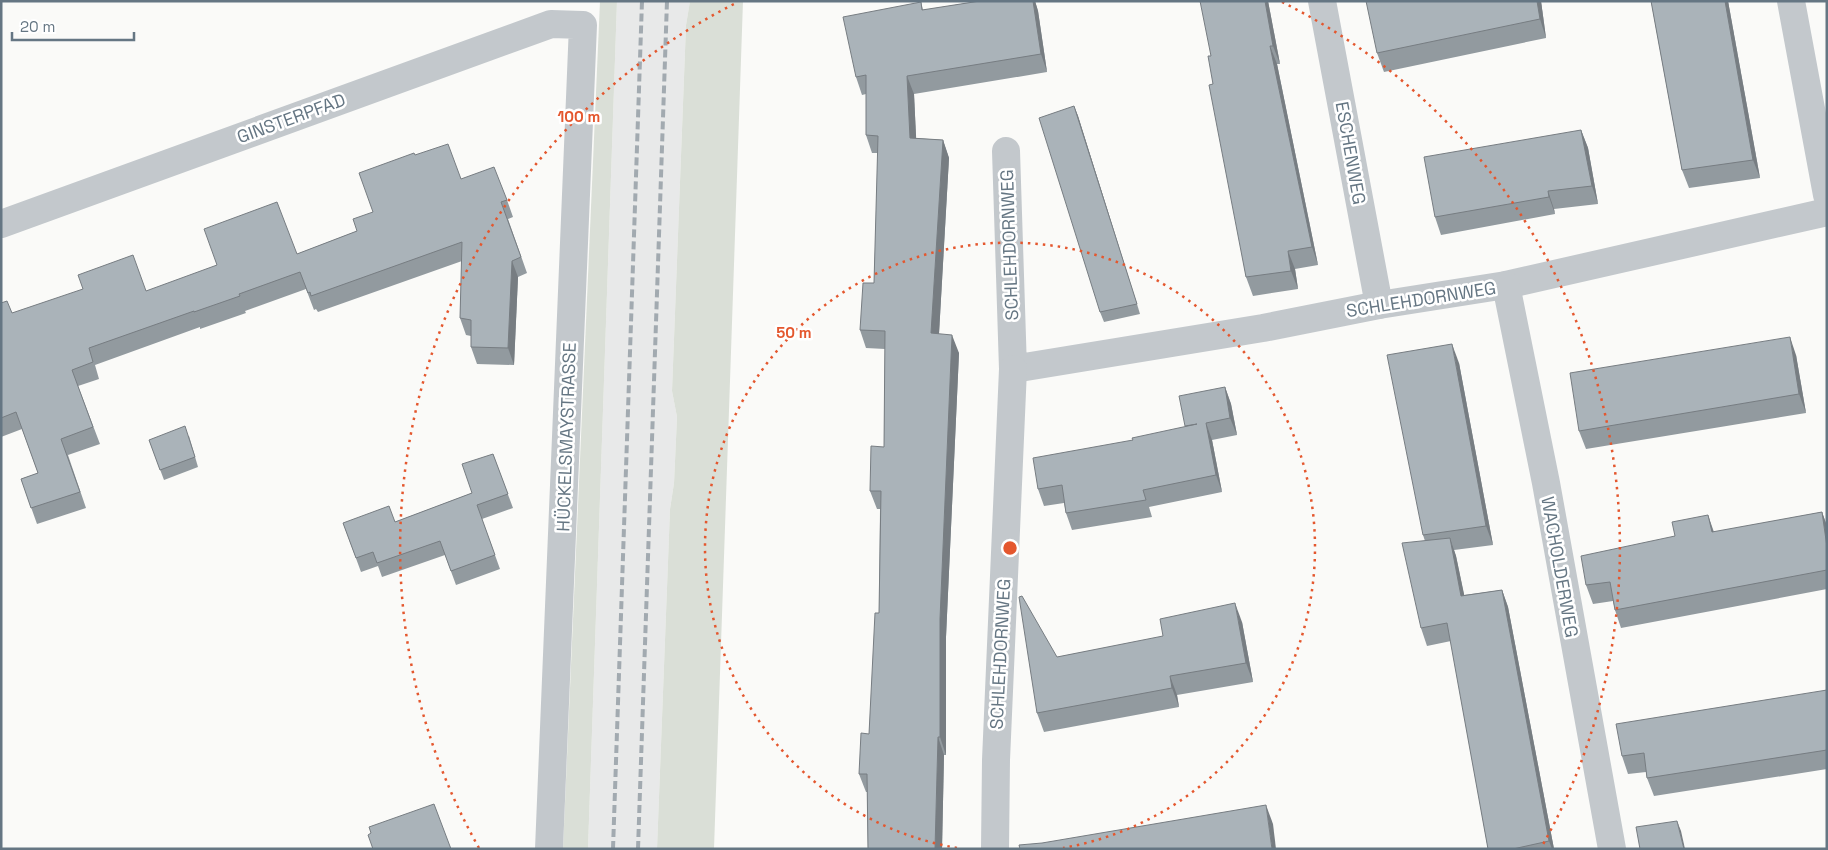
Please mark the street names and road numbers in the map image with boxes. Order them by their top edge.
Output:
street label: GINSTERPFAD [234,88,348,148]
street label: ESCHENWEG [1331,100,1371,206]
street label: SCHLEHDORNWEG [995,169,1023,321]
street label: SCHLEHDORNWEG [1345,276,1497,322]
street label: HÜCKELSMAYSTRASSE [551,342,581,532]
street label: WACHOLDERWEG [1536,495,1584,639]
street label: SCHLEHDORNWEG [985,578,1015,730]

